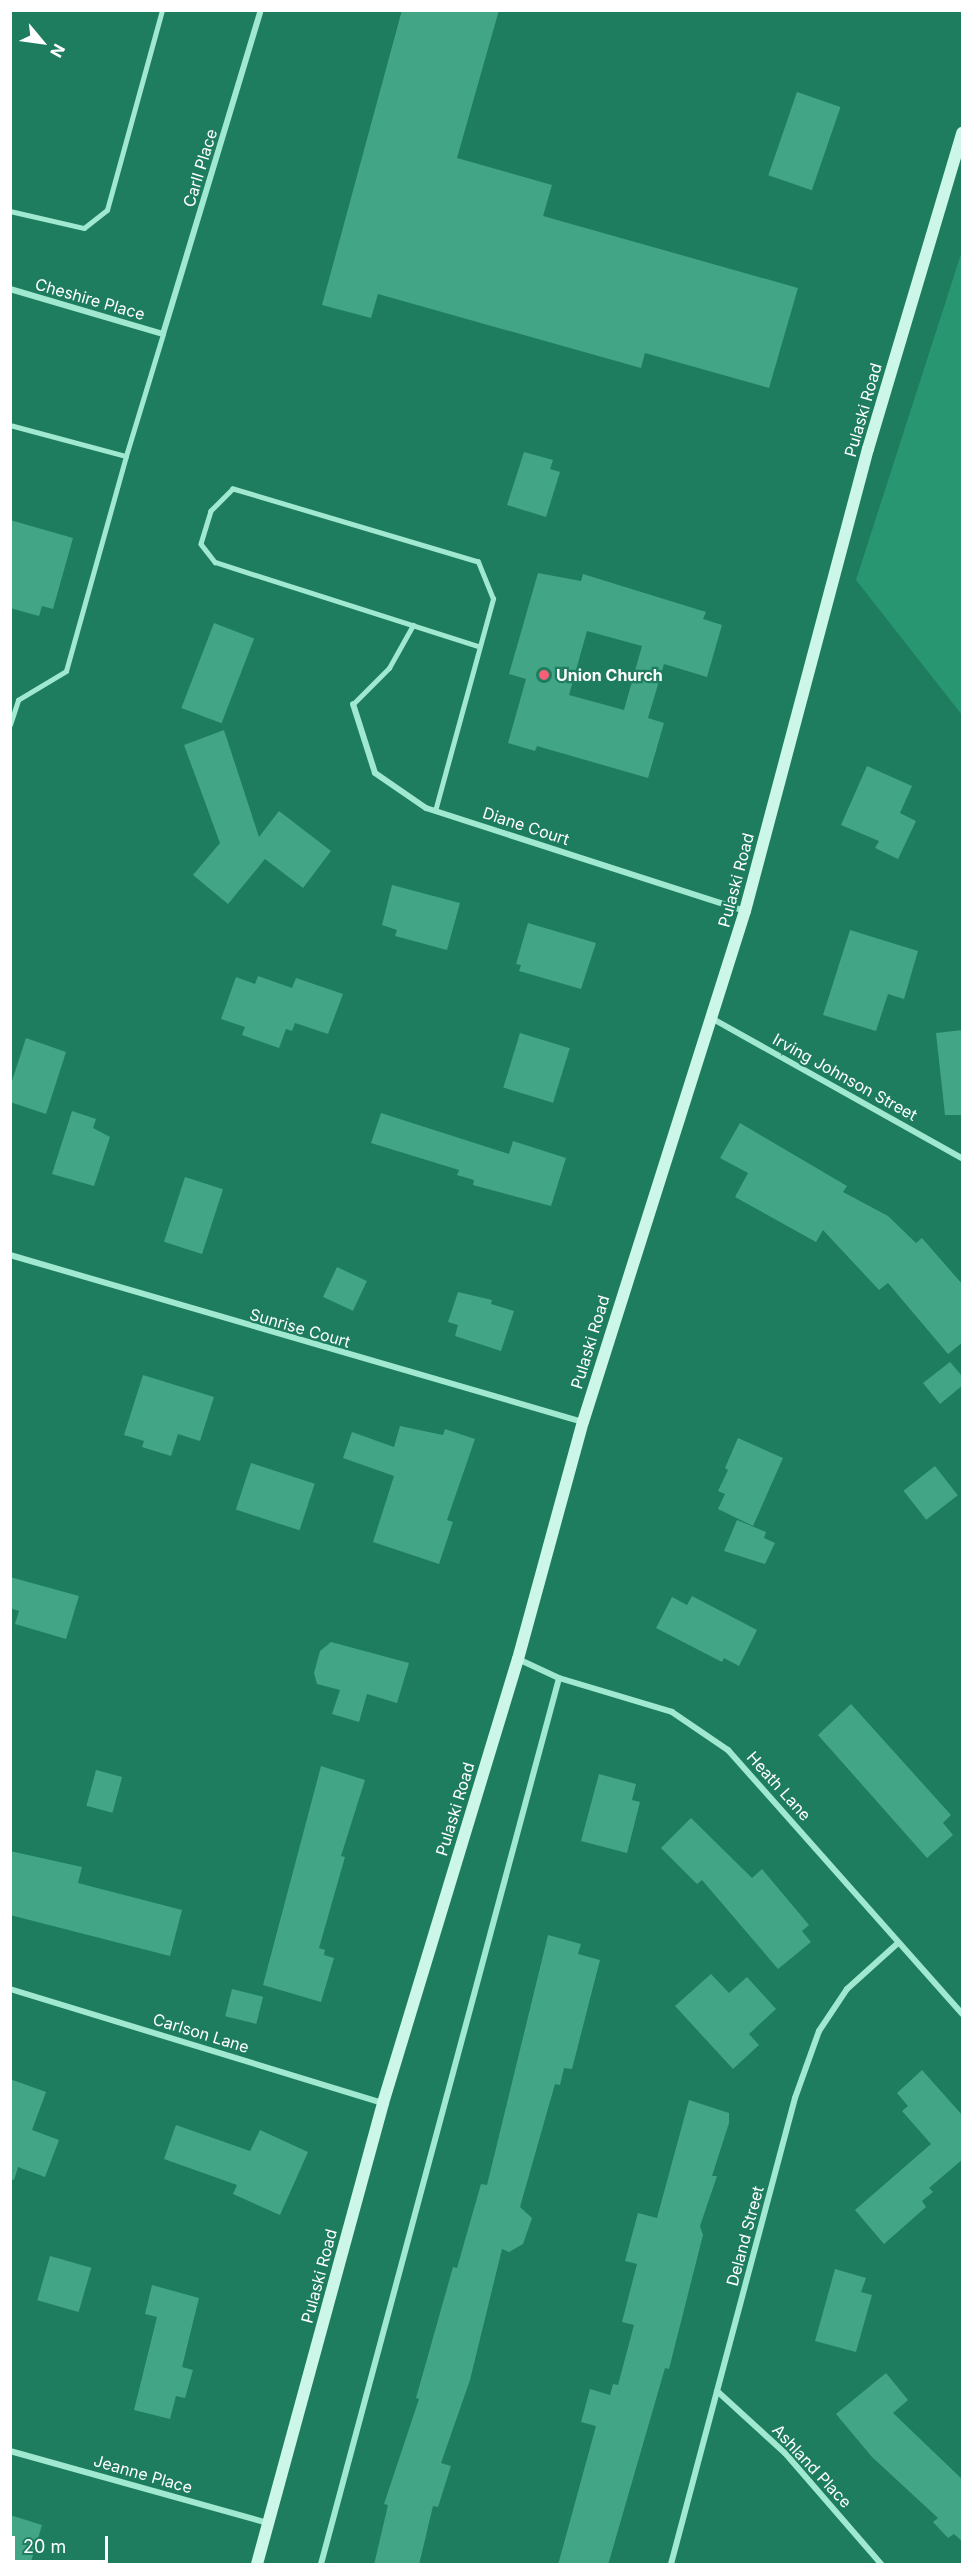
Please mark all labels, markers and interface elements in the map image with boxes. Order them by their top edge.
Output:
north arrow [12,12,72,72]
text: N [46,41,69,61]
street label: Carll Place [179,127,221,209]
street label: Cheshire Place [33,274,147,324]
street label: Pulaski Road [840,361,886,459]
place label: Union Church [556,665,663,685]
marker: Union Church [537,668,551,682]
street label: Diane Court [480,803,572,849]
street label: Pulaski Road [714,831,758,929]
street label: Irving Johnson Street [770,1029,920,1125]
street label: Pulaski Road [567,1293,613,1391]
street label: Sunrise Court [247,1304,353,1352]
street label: Heath Lane [743,1747,815,1825]
street label: Pulaski Road [432,1760,478,1858]
street label: Carlson Lane [151,2009,251,2057]
street label: Deland Street [722,2184,768,2288]
street label: Pulaski Road [297,2227,341,2325]
street label: Ashland Place [768,2420,856,2512]
street label: Jeanne Place [91,2451,195,2497]
scale bar [15,2524,111,2562]
text: 20 m [23,2536,66,2557]

